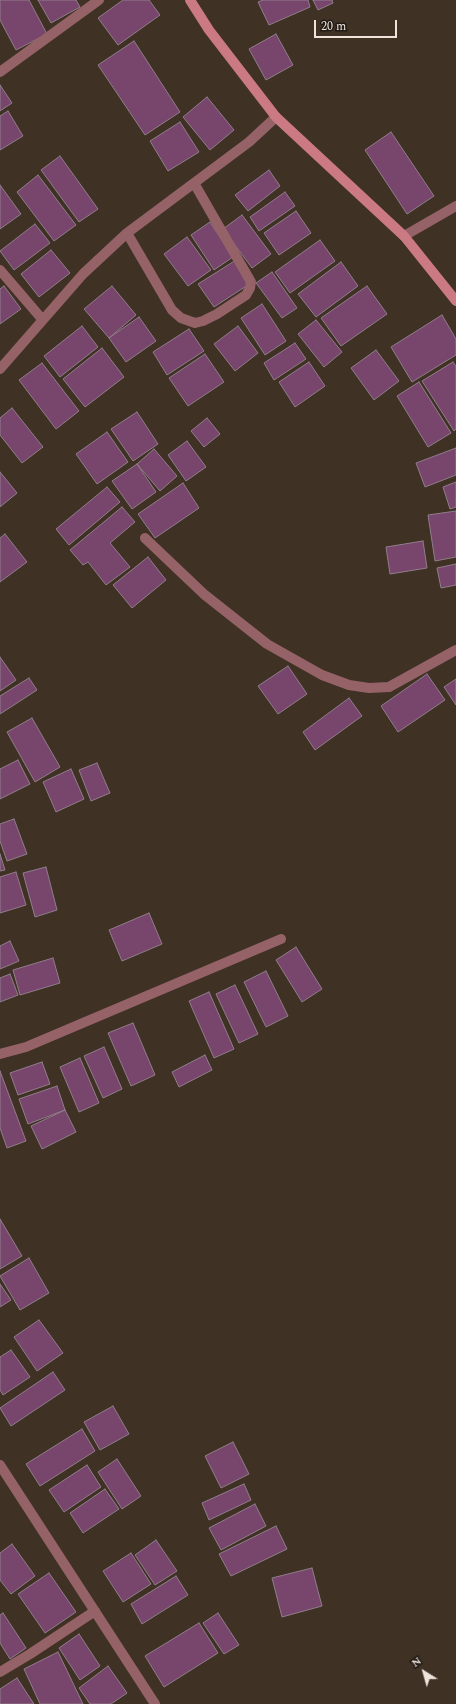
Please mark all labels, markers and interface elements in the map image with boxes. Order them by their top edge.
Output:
scale bar [316,12,399,38]
text: 20 m [321,17,346,36]
north arrow [404,1652,444,1692]
text: N [408,1653,425,1672]

